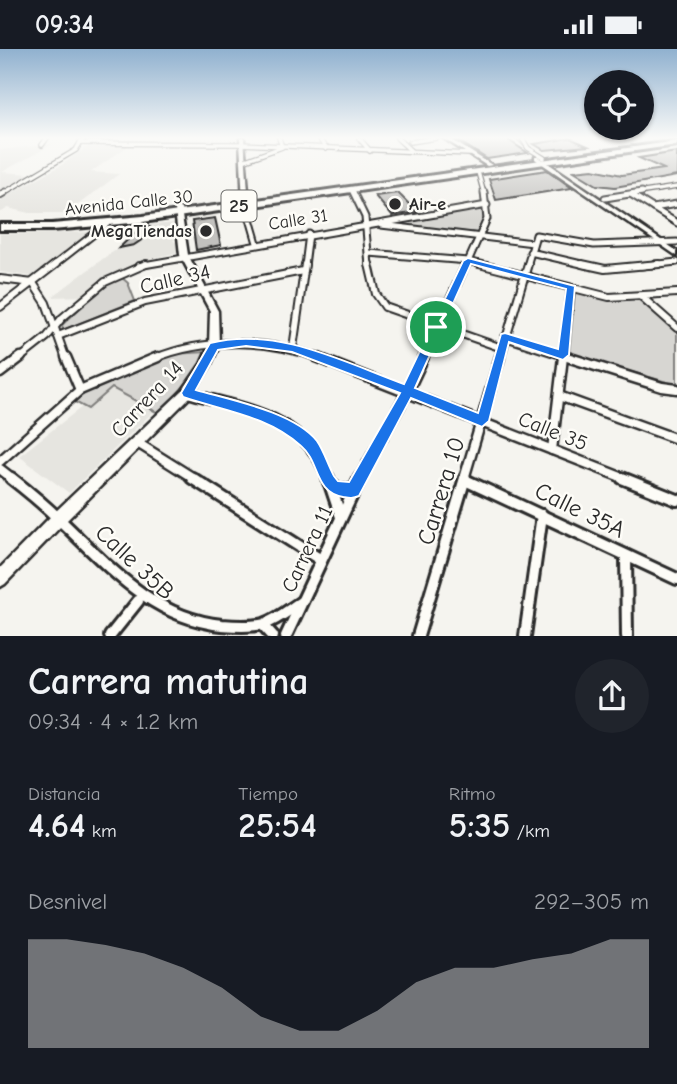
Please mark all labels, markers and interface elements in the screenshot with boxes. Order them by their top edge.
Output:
text: 09:34 [35,10,94,40]
map controls [584,70,654,140]
button: locate [584,70,654,140]
street label: Avenida Calle 30 [64,186,194,220]
road number: 25 [222,190,256,221]
place label: Air-e [409,194,446,215]
marker: Air-e [387,196,403,212]
street label: Calle 31 [267,205,329,235]
place label: MegaTiendas [91,221,192,242]
marker: MegaTiendas [198,223,214,239]
street label: Calle 34 [138,259,212,299]
pin [406,297,466,357]
icon: arrive [417,308,455,346]
street label: Carrera 14 [106,356,188,442]
street label: Calle 35 [515,406,591,456]
street label: Carrera 10 [411,434,471,548]
street label: Calle 35A [530,476,630,544]
street label: Carrera 11 [276,502,338,596]
street label: Calle 35B [90,518,180,606]
button: share [575,659,649,733]
text: Carrera matutina [28,660,309,704]
text: 09:34 · 4 × 1.2 km [28,708,198,735]
text: Distancia [28,783,101,805]
text: Tiempo [238,783,298,805]
text: Ritmo [449,783,496,805]
text: 4.64 [28,805,85,846]
text: 25:54 [238,805,317,846]
text: 5:35 [449,805,510,846]
text: km [85,820,117,842]
text: /km [510,820,550,842]
text: Desnivel [28,888,107,915]
text: 292–305 m [534,888,649,915]

